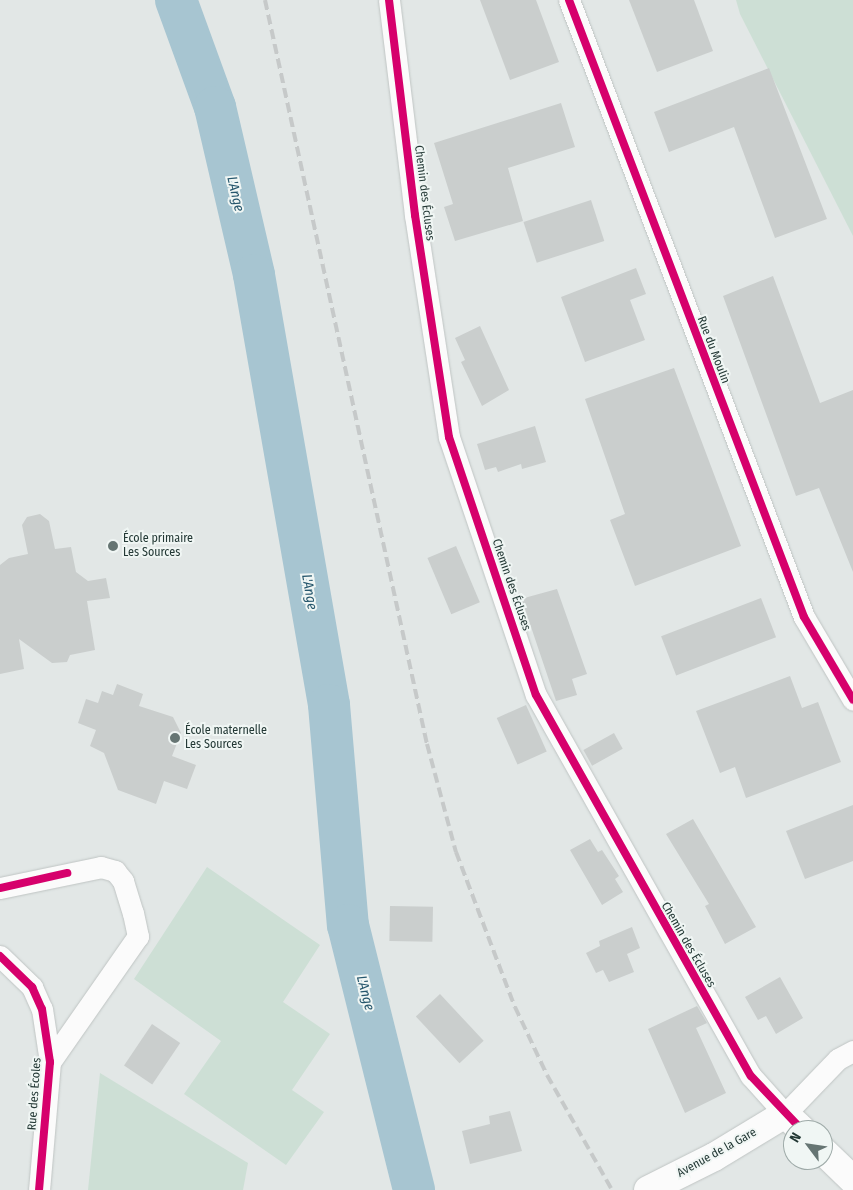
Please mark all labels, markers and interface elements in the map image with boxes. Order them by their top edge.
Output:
street label: Chemin des Écluses [411,144,437,242]
water label: L'Ange [223,175,247,213]
street label: Rue du Moulin [694,314,732,386]
place label: École primaire Les Sources [123,532,193,560]
street label: Chemin des Écluses [489,537,533,633]
marker: École primaire Les Sources [107,540,119,552]
water label: L'Ange [298,573,320,611]
place label: École maternelle Les Sources [185,724,267,752]
marker: École maternelle Les Sources [169,732,181,744]
street label: Chemin des Écluses [658,900,718,990]
water label: L'Ange [353,974,377,1012]
street label: Rue des Écoles [25,1057,45,1131]
north arrow [783,1120,833,1170]
street label: Avenue de la Gare [675,1125,759,1181]
text: N [786,1130,805,1146]

